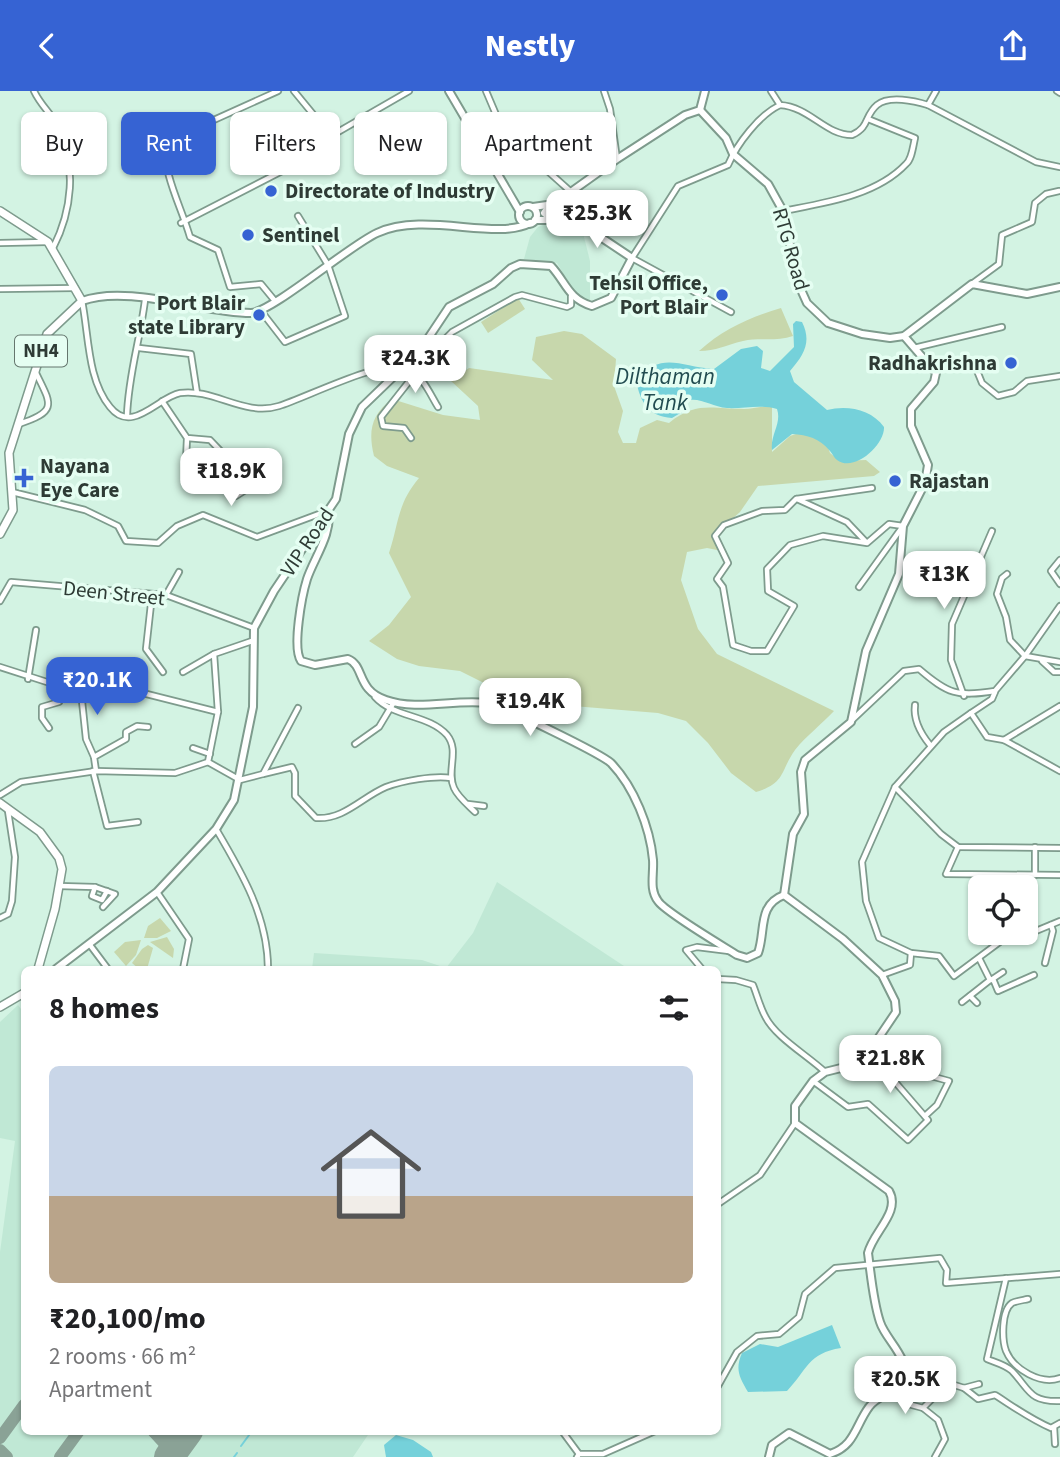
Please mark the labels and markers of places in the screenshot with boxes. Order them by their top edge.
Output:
place label: Directorate of Industry [285,176,495,206]
marker: Directorate of Industry [263,183,279,199]
pin: ₹25.3K [540,191,654,250]
place label: Sentinel [262,220,339,250]
marker: Sentinel [240,227,256,243]
place label: Tehsil Office, Port Blair [589,268,709,322]
marker: Tehsil Office, Port Blair [714,287,730,303]
place label: Port Blair state Library [128,288,246,342]
marker: Port Blair state Library [251,307,267,323]
pin: ₹24.3K [358,335,472,395]
place label: Radhakrishna [868,348,997,378]
marker: Radhakrishna [1003,355,1019,371]
pin: ₹18.9K [174,449,288,508]
place label: Nayana Eye Care [40,451,120,505]
place label: Rajastan [909,466,989,496]
marker: Nayana Eye Care [14,468,34,488]
marker: Rajastan [887,473,903,489]
pin: ₹13K [903,552,985,611]
pin: ₹20.1K [40,657,154,717]
pin: ₹19.4K [473,679,587,738]
pin: ₹21.8K [833,1035,947,1095]
pin: ₹20.5K [848,1357,962,1416]

